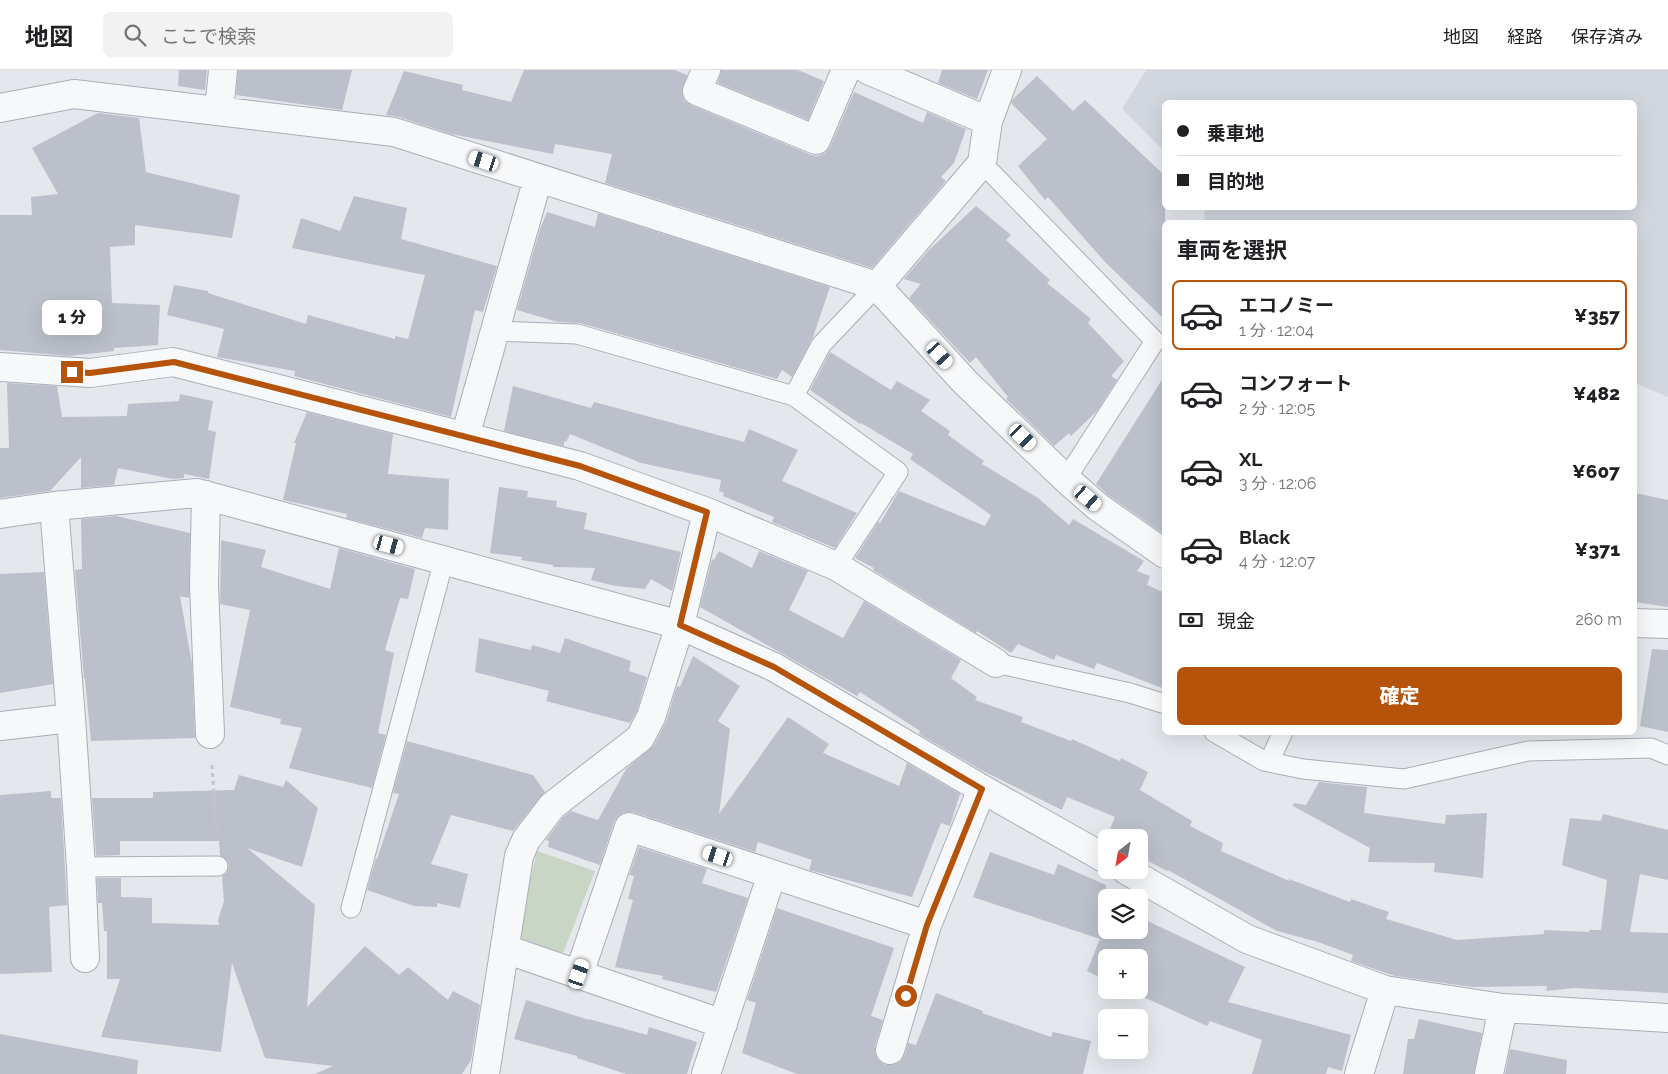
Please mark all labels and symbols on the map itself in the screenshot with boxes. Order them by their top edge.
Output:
car [467,149,500,173]
callout: 1 分 [42,300,102,334]
car [924,339,955,371]
route end [61,361,83,383]
car [1006,421,1039,453]
car [1071,482,1104,514]
car [372,534,405,556]
north arrow [1098,829,1148,879]
car [701,844,734,868]
car [567,957,590,991]
route start [895,985,917,1007]

